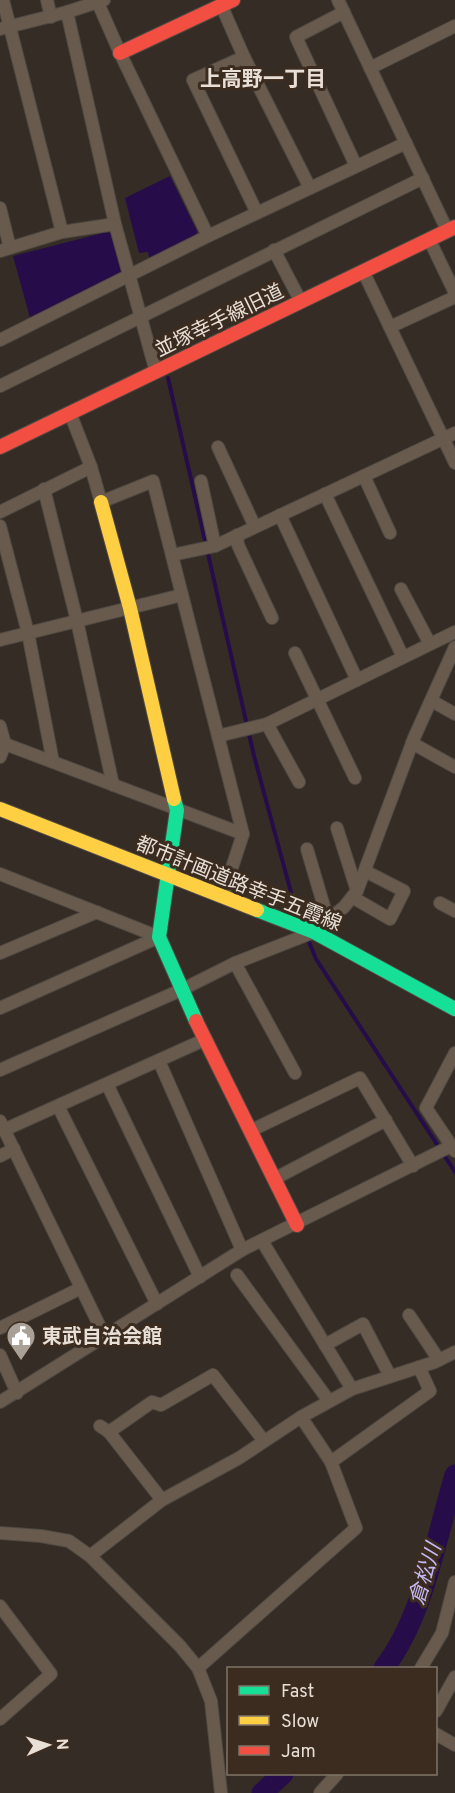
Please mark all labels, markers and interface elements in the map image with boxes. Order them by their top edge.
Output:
district label: 上高野一丁目 [200,67,326,94]
street label: 並塚幸手線旧道 [151,279,288,364]
street label: 都市計画道路幸手五霞線 [131,832,345,938]
public building icon: 東武自治会館 [5,1320,37,1362]
place label: 東武自治会館 [42,1325,162,1351]
water label: 倉松川 [404,1538,449,1609]
legend [227,1667,437,1775]
text: Fast [281,1681,314,1704]
text: Slow [281,1711,319,1734]
north arrow [18,1715,78,1775]
text: N [51,1738,71,1751]
text: Jam [281,1741,316,1764]

